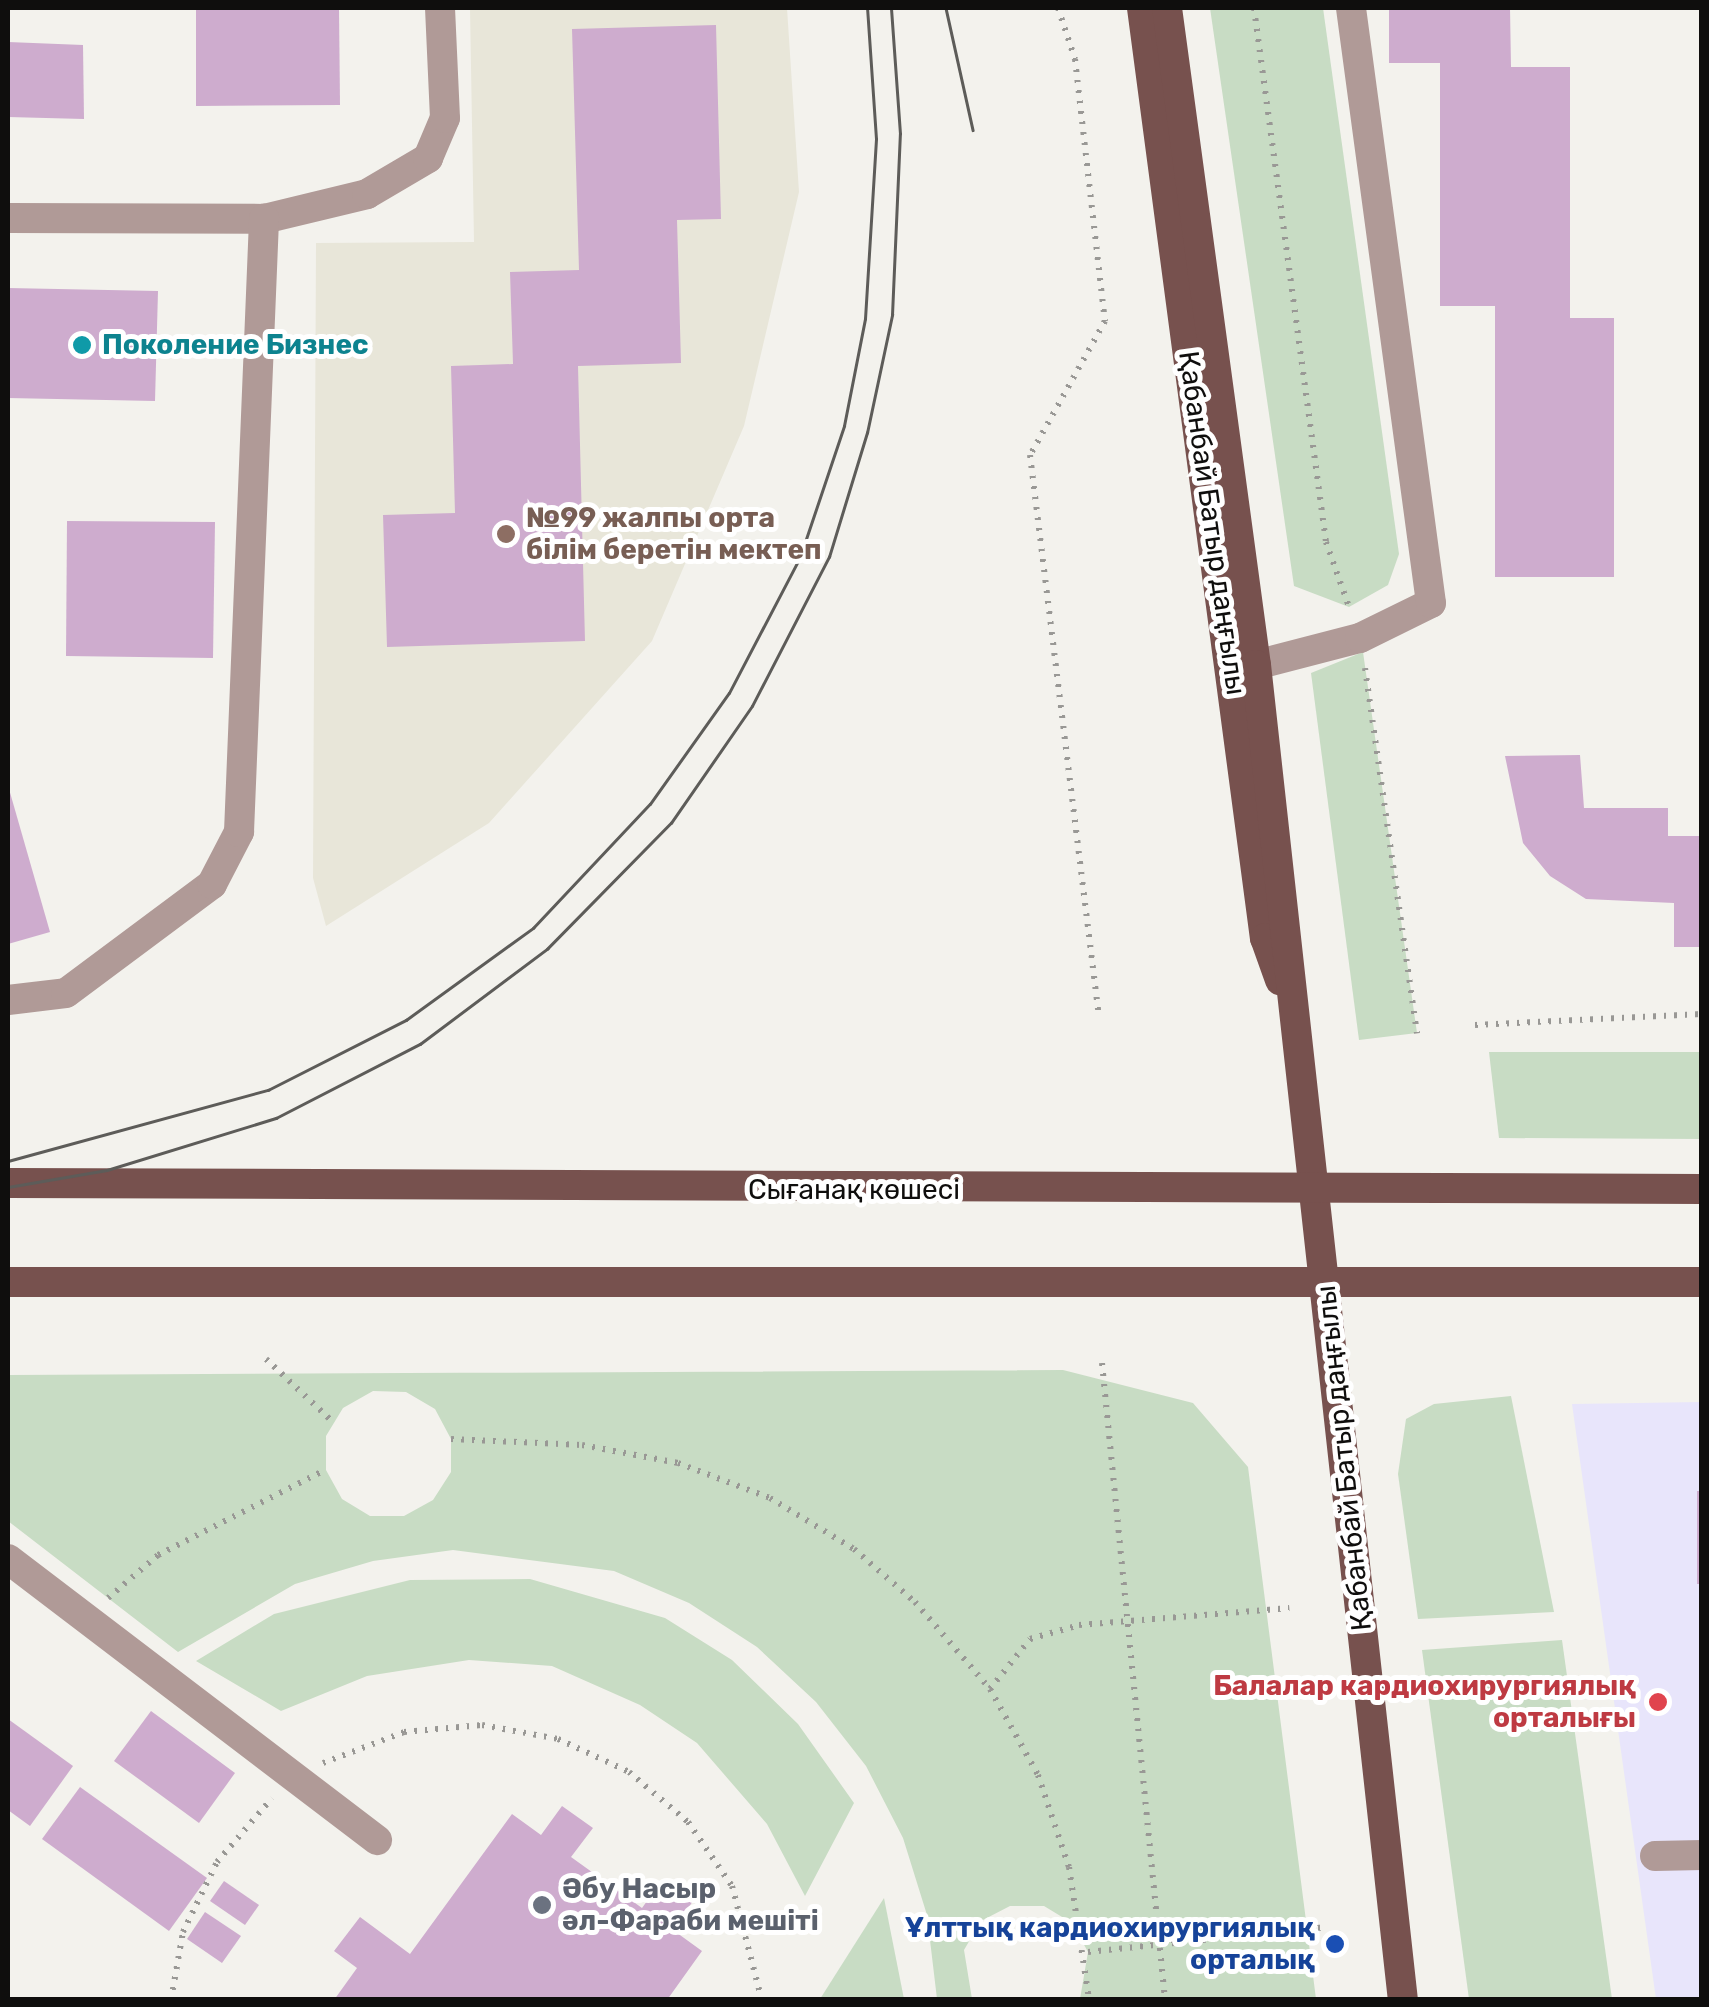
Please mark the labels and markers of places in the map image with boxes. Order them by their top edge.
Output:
place label: Поколение Бизнес [102,328,369,362]
marker: Поколение Бизнес [71,334,93,356]
place label: №99 жалпы орта білім беретін мектеп [526,501,822,567]
marker: №99 жалпы орта білім беретін мектеп [495,523,517,545]
place label: Балалар кардиохирургиялық орталығы [1213,1669,1636,1735]
marker: Балалар кардиохирургиялық орталығы [1645,1689,1671,1715]
place label: Әбу Насыр әл-Фараби мешіті [562,1872,819,1938]
marker: Әбу Насыр әл-Фараби мешіті [531,1894,553,1916]
place label: Ұлттық кардиохирургиялық орталық [905,1911,1315,1977]
marker: Ұлттық кардиохирургиялық орталық [1324,1933,1346,1955]

